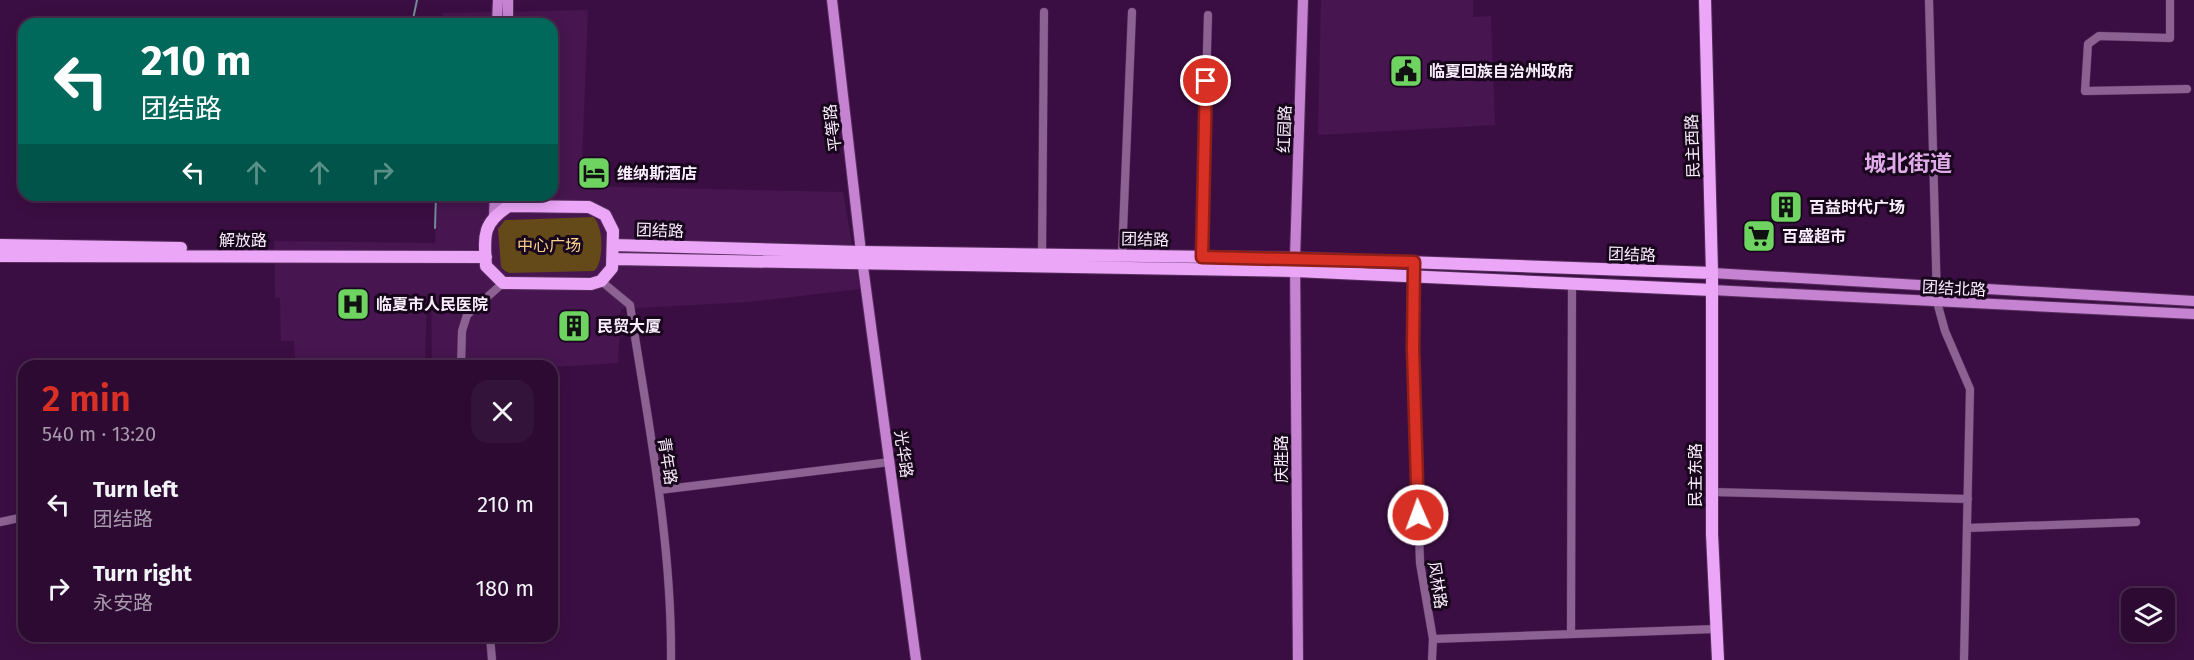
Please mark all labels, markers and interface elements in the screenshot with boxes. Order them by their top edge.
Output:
text: 210 m [141,36,251,86]
icon: left [42,42,120,120]
public building icon: 临夏回族自治州政府 [1388,53,1424,89]
pin [1180,55,1231,106]
place label: 临夏回族自治州政府 [1429,62,1573,81]
icon: arrive [1189,64,1222,97]
text: 团结路 [141,93,222,125]
street label: 平等路 [820,103,845,153]
street label: 红园路 [1274,105,1295,153]
street label: 民主西路 [1682,114,1703,178]
district label: 城北街道 [1864,150,1952,177]
hotel icon: 维纳斯酒店 [576,155,612,191]
icon: left [177,156,210,189]
icon: ahead [240,156,273,189]
icon: ahead [303,156,336,189]
icon: right [366,156,399,189]
place label: 维纳斯酒店 [617,164,697,183]
building icon: 百益时代广场 [1768,189,1804,225]
place label: 百益时代广场 [1809,198,1905,217]
supermarket icon: 百盛超市 [1741,218,1777,254]
street label: 团结路 [636,220,684,241]
place label: 百盛超市 [1782,227,1846,246]
street label: 团结路 [1121,230,1169,249]
street label: 解放路 [219,231,267,250]
park label: 中心广场 [517,236,581,255]
street label: 团结路 [1608,244,1656,265]
street label: 团结北路 [1922,277,1986,300]
hospital icon: 临夏市人民医院 [335,286,371,322]
place label: 临夏市人民医院 [376,295,488,314]
building icon: 民贸大厦 [556,308,592,344]
place label: 民贸大厦 [597,317,661,336]
text: 2 min [42,377,131,421]
button: close [471,380,534,443]
text: 540 m · 13:20 [42,422,156,446]
street label: 光华路 [891,429,916,479]
street label: 庆胜路 [1272,435,1291,483]
street label: 青年路 [654,436,681,486]
street label: 民主东路 [1686,443,1705,507]
text: Turn left [93,476,178,503]
position arrow [1386,483,1450,547]
icon: left [42,488,75,521]
text: 210 m [477,491,534,518]
text: 团结路 [93,507,153,531]
text: Turn right [93,560,192,587]
street label: 风林路 [1424,560,1451,610]
icon: right [42,572,75,605]
text: 180 m [475,575,534,602]
map controls [2121,588,2175,642]
button: layers [2121,588,2175,642]
text: 永安路 [93,591,153,615]

